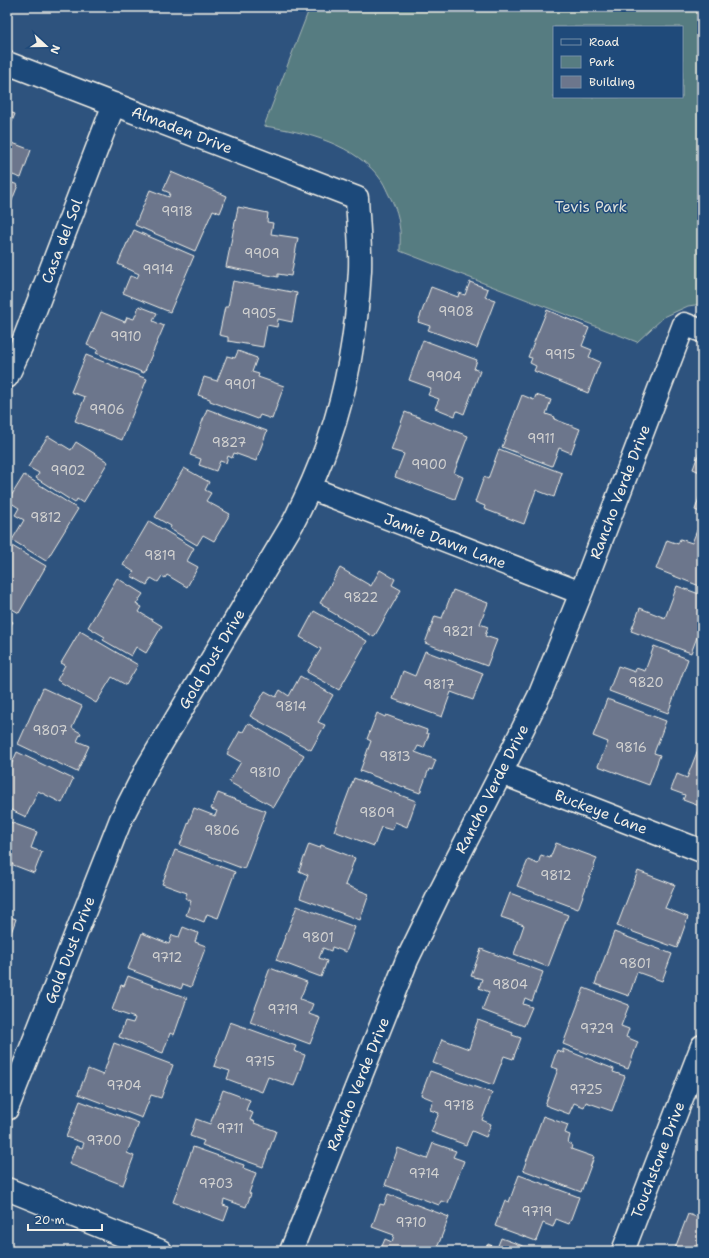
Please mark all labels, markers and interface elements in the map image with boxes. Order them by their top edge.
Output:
north arrow [26,26,66,66]
legend [553,26,683,98]
text: Road [589,34,620,50]
text: N [46,43,63,56]
text: Park [589,54,615,70]
text: Building [589,74,635,90]
street label: Almaden Drive [129,102,235,158]
street label: Casa del Sol [37,195,87,286]
park label: Tevis Park [555,197,627,217]
house number: 9918 [161,203,193,220]
house number: 9909 [244,245,280,262]
house number: 9914 [142,261,174,278]
house number: 9908 [438,303,474,320]
house number: 9905 [242,305,276,322]
house number: 9910 [110,328,142,345]
house number: 9915 [545,346,575,363]
house number: 9904 [426,368,462,385]
house number: 9901 [224,376,256,393]
house number: 9906 [89,401,125,418]
street label: Rancho Verde Drive [585,422,655,562]
house number: 9911 [527,430,555,447]
house number: 9827 [212,434,246,451]
house number: 9900 [411,456,447,473]
house number: 9902 [51,462,85,479]
street label: Jamie Dawn Lane [381,508,509,574]
house number: 9812 [30,509,62,526]
house number: 9819 [144,547,176,564]
house number: 9822 [344,589,378,606]
street label: Gold Dust Drive [174,605,250,713]
house number: 9821 [442,623,474,640]
house number: 9820 [629,674,663,691]
house number: 9817 [423,676,455,693]
house number: 9814 [275,698,307,715]
street label: Rancho Verde Drive [451,721,533,857]
house number: 9807 [32,722,68,739]
house number: 9816 [615,739,647,756]
house number: 9813 [379,748,411,765]
house number: 9810 [249,764,281,781]
street label: Buckeye Lane [552,785,650,839]
house number: 9809 [359,804,395,821]
house number: 9806 [204,822,240,839]
house number: 9812 [540,867,572,884]
street label: Gold Dust Drive [40,893,100,1007]
house number: 9801 [302,929,334,946]
house number: 9712 [152,949,182,966]
house number: 9801 [619,955,651,972]
house number: 9804 [492,976,528,993]
house number: 9719 [268,1001,298,1018]
street label: Rancho Verde Drive [322,1014,394,1154]
house number: 9729 [580,1020,614,1037]
house number: 9715 [245,1053,275,1070]
house number: 9704 [107,1077,141,1094]
house number: 9725 [569,1081,603,1098]
house number: 9718 [443,1097,475,1114]
street label: Touchstone Drive [627,1099,689,1221]
house number: 9711 [216,1120,244,1137]
house number: 9700 [86,1132,122,1149]
house number: 9714 [409,1165,439,1182]
house number: 9703 [199,1175,233,1192]
house number: 9719 [522,1203,552,1220]
scale bar [28,1206,102,1232]
text: 20 m [34,1212,65,1228]
house number: 9710 [396,1214,426,1231]

